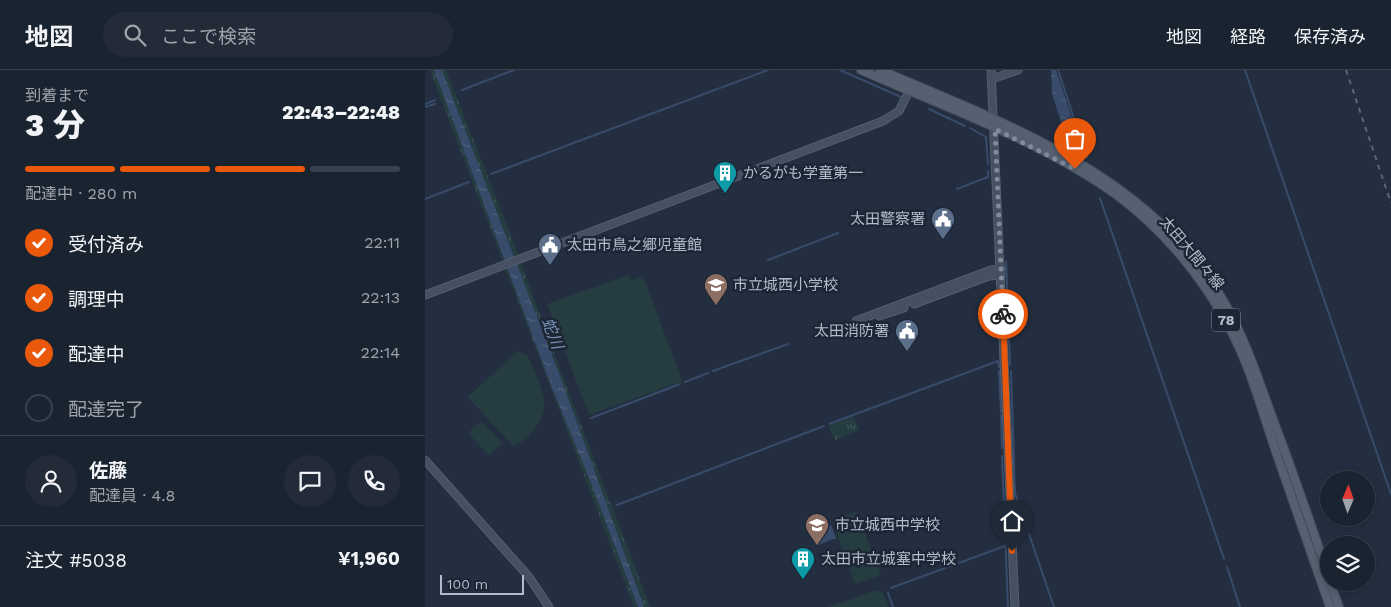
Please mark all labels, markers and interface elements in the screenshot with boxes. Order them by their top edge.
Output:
search box [103,12,453,57]
icon: search [121,21,149,49]
text: 地図 [25,23,73,51]
text: ここで検索 [161,25,256,48]
text: 地図 [1166,26,1202,47]
text: 経路 [1230,26,1266,47]
text: 保存済み [1294,26,1366,47]
text: 到着まで [25,86,89,105]
text: 22:43–22:48 [282,101,400,124]
text: 3 分 [25,106,85,144]
pin [1054,118,1096,169]
icon: bag [1061,125,1089,153]
building icon: かるがも学童第一 [712,160,738,194]
place label: かるがも学童第一 [743,164,863,182]
text: 配達中 · 280 m [25,184,137,203]
public building icon: 太田警察署 [930,206,956,240]
place label: 太田警察署 [850,210,925,228]
street label: 太田大間々線 [1156,213,1228,293]
icon: check [25,229,53,257]
public building icon: 太田市鳥之郷児童館 [537,232,563,266]
text: 受付済み [68,233,144,256]
text: 22:11 [364,233,400,252]
place label: 太田市鳥之郷児童館 [567,236,702,254]
school or university icon: 市立城西小学校 [703,272,729,306]
place label: 市立城西小学校 [733,276,838,294]
icon: check [25,284,53,312]
text: 調理中 [68,288,125,311]
text: 22:13 [361,288,400,307]
courier [978,289,1028,339]
icon: bike [989,300,1017,328]
road number: 78 [1212,308,1240,332]
water label: 蛇川 [538,315,568,353]
public building icon: 太田消防署 [894,318,920,352]
place label: 太田消防署 [814,322,889,340]
icon: check [25,339,53,367]
text: 配達中 [68,343,125,366]
text: 22:14 [361,343,400,362]
text: 配達完了 [68,398,144,421]
button: person [25,455,77,507]
button: chat [284,455,336,507]
button: phone [348,455,400,507]
text: 佐藤 [89,459,127,482]
north arrow [1320,471,1375,526]
map controls [1320,471,1375,591]
text: 配達員 · 4.8 [89,486,175,505]
pin [991,500,1033,551]
icon: home [998,507,1026,535]
school or university icon: 市立城西中学校 [804,512,830,546]
place label: 市立城西中学校 [835,516,940,534]
button: layers [1320,536,1375,591]
building icon: 太田市立城塞中学校 [790,546,816,580]
text: ¥1,960 [338,547,400,570]
text: 注文 #5038 [25,549,127,572]
place label: 太田市立城塞中学校 [821,550,956,568]
scale bar [440,572,524,595]
text: 100 m [447,576,488,592]

